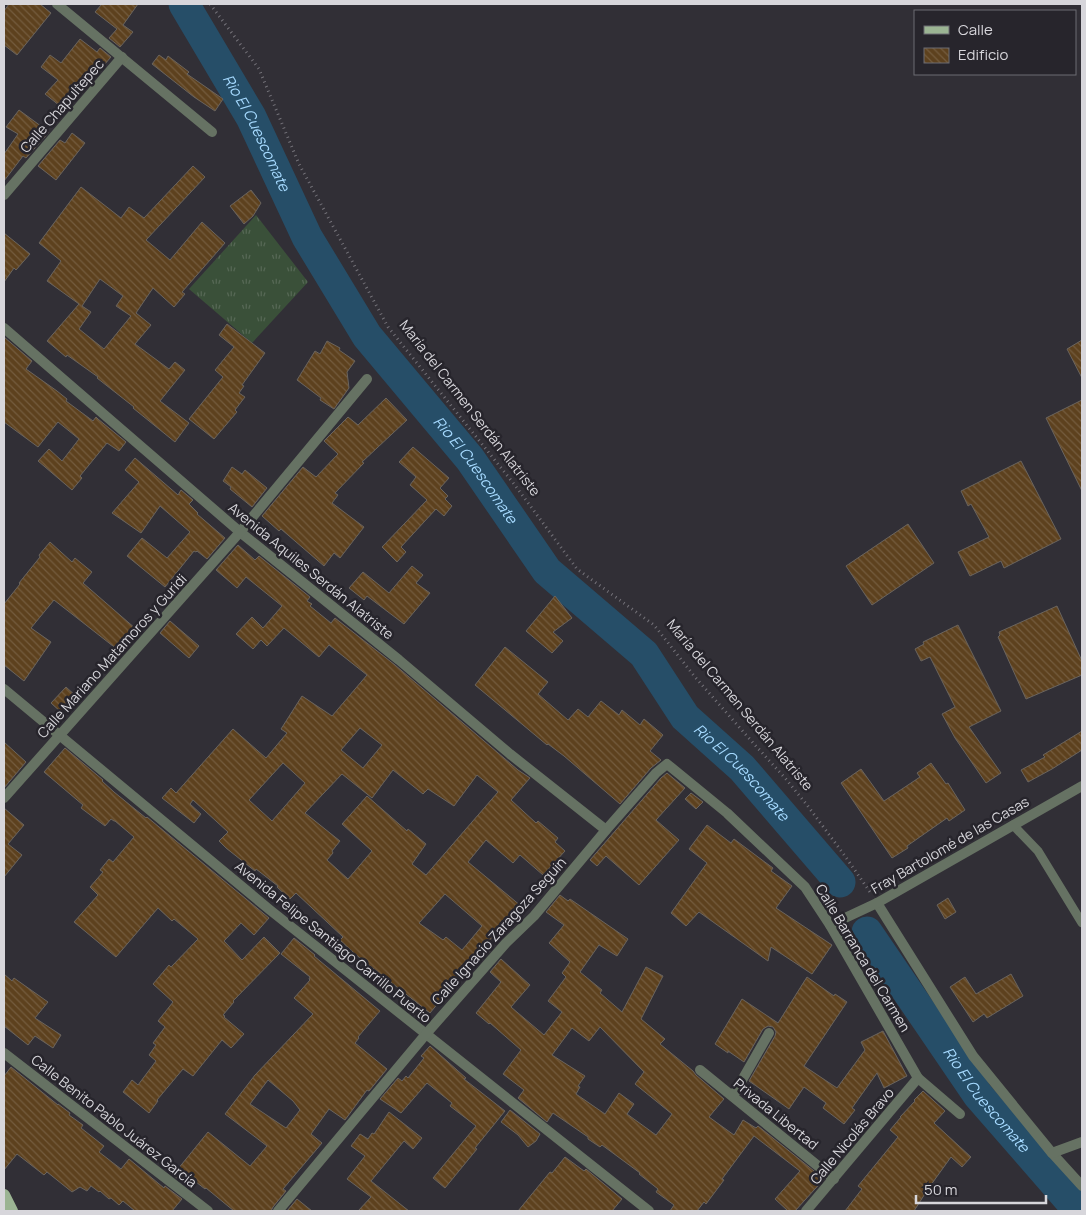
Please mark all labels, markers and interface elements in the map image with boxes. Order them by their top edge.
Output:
legend [914,10,1076,75]
text: Calle [958,19,993,40]
text: Edificio [958,44,1009,65]
street label: Calle Chapultepec [15,54,108,157]
water label: Rio El Cuescomate [218,70,296,196]
street label: María del Carmen Serdán Alatriste [396,316,545,500]
water label: Rio El Cuescomate [429,412,523,529]
street label: Avenida Aquiles Serdán Alatriste [225,498,398,643]
street label: Calle Mariano Matamoros y Guridi [33,569,191,742]
street label: María del Carmen Serdán Alatriste [663,615,818,794]
water label: Rio El Cuescomate [689,719,795,826]
street label: Fray Bartolomé de las Casas [867,791,1032,898]
street label: Calle Ignacio Zaragoza Seguin [427,853,570,1009]
street label: Avenida Felipe Santiago Carrillo Puerto [231,856,435,1027]
street label: Calle Barranca del Carmen [812,880,915,1035]
water label: Rio El Cuescomate [938,1043,1035,1158]
street label: Calle Benito Pablo Juárez García [28,1050,201,1191]
street label: Privada Libertad [730,1074,823,1154]
street label: Calle Nicolás Bravo [805,1083,898,1188]
scale bar [916,1172,1046,1204]
text: 50 m [924,1179,958,1200]

